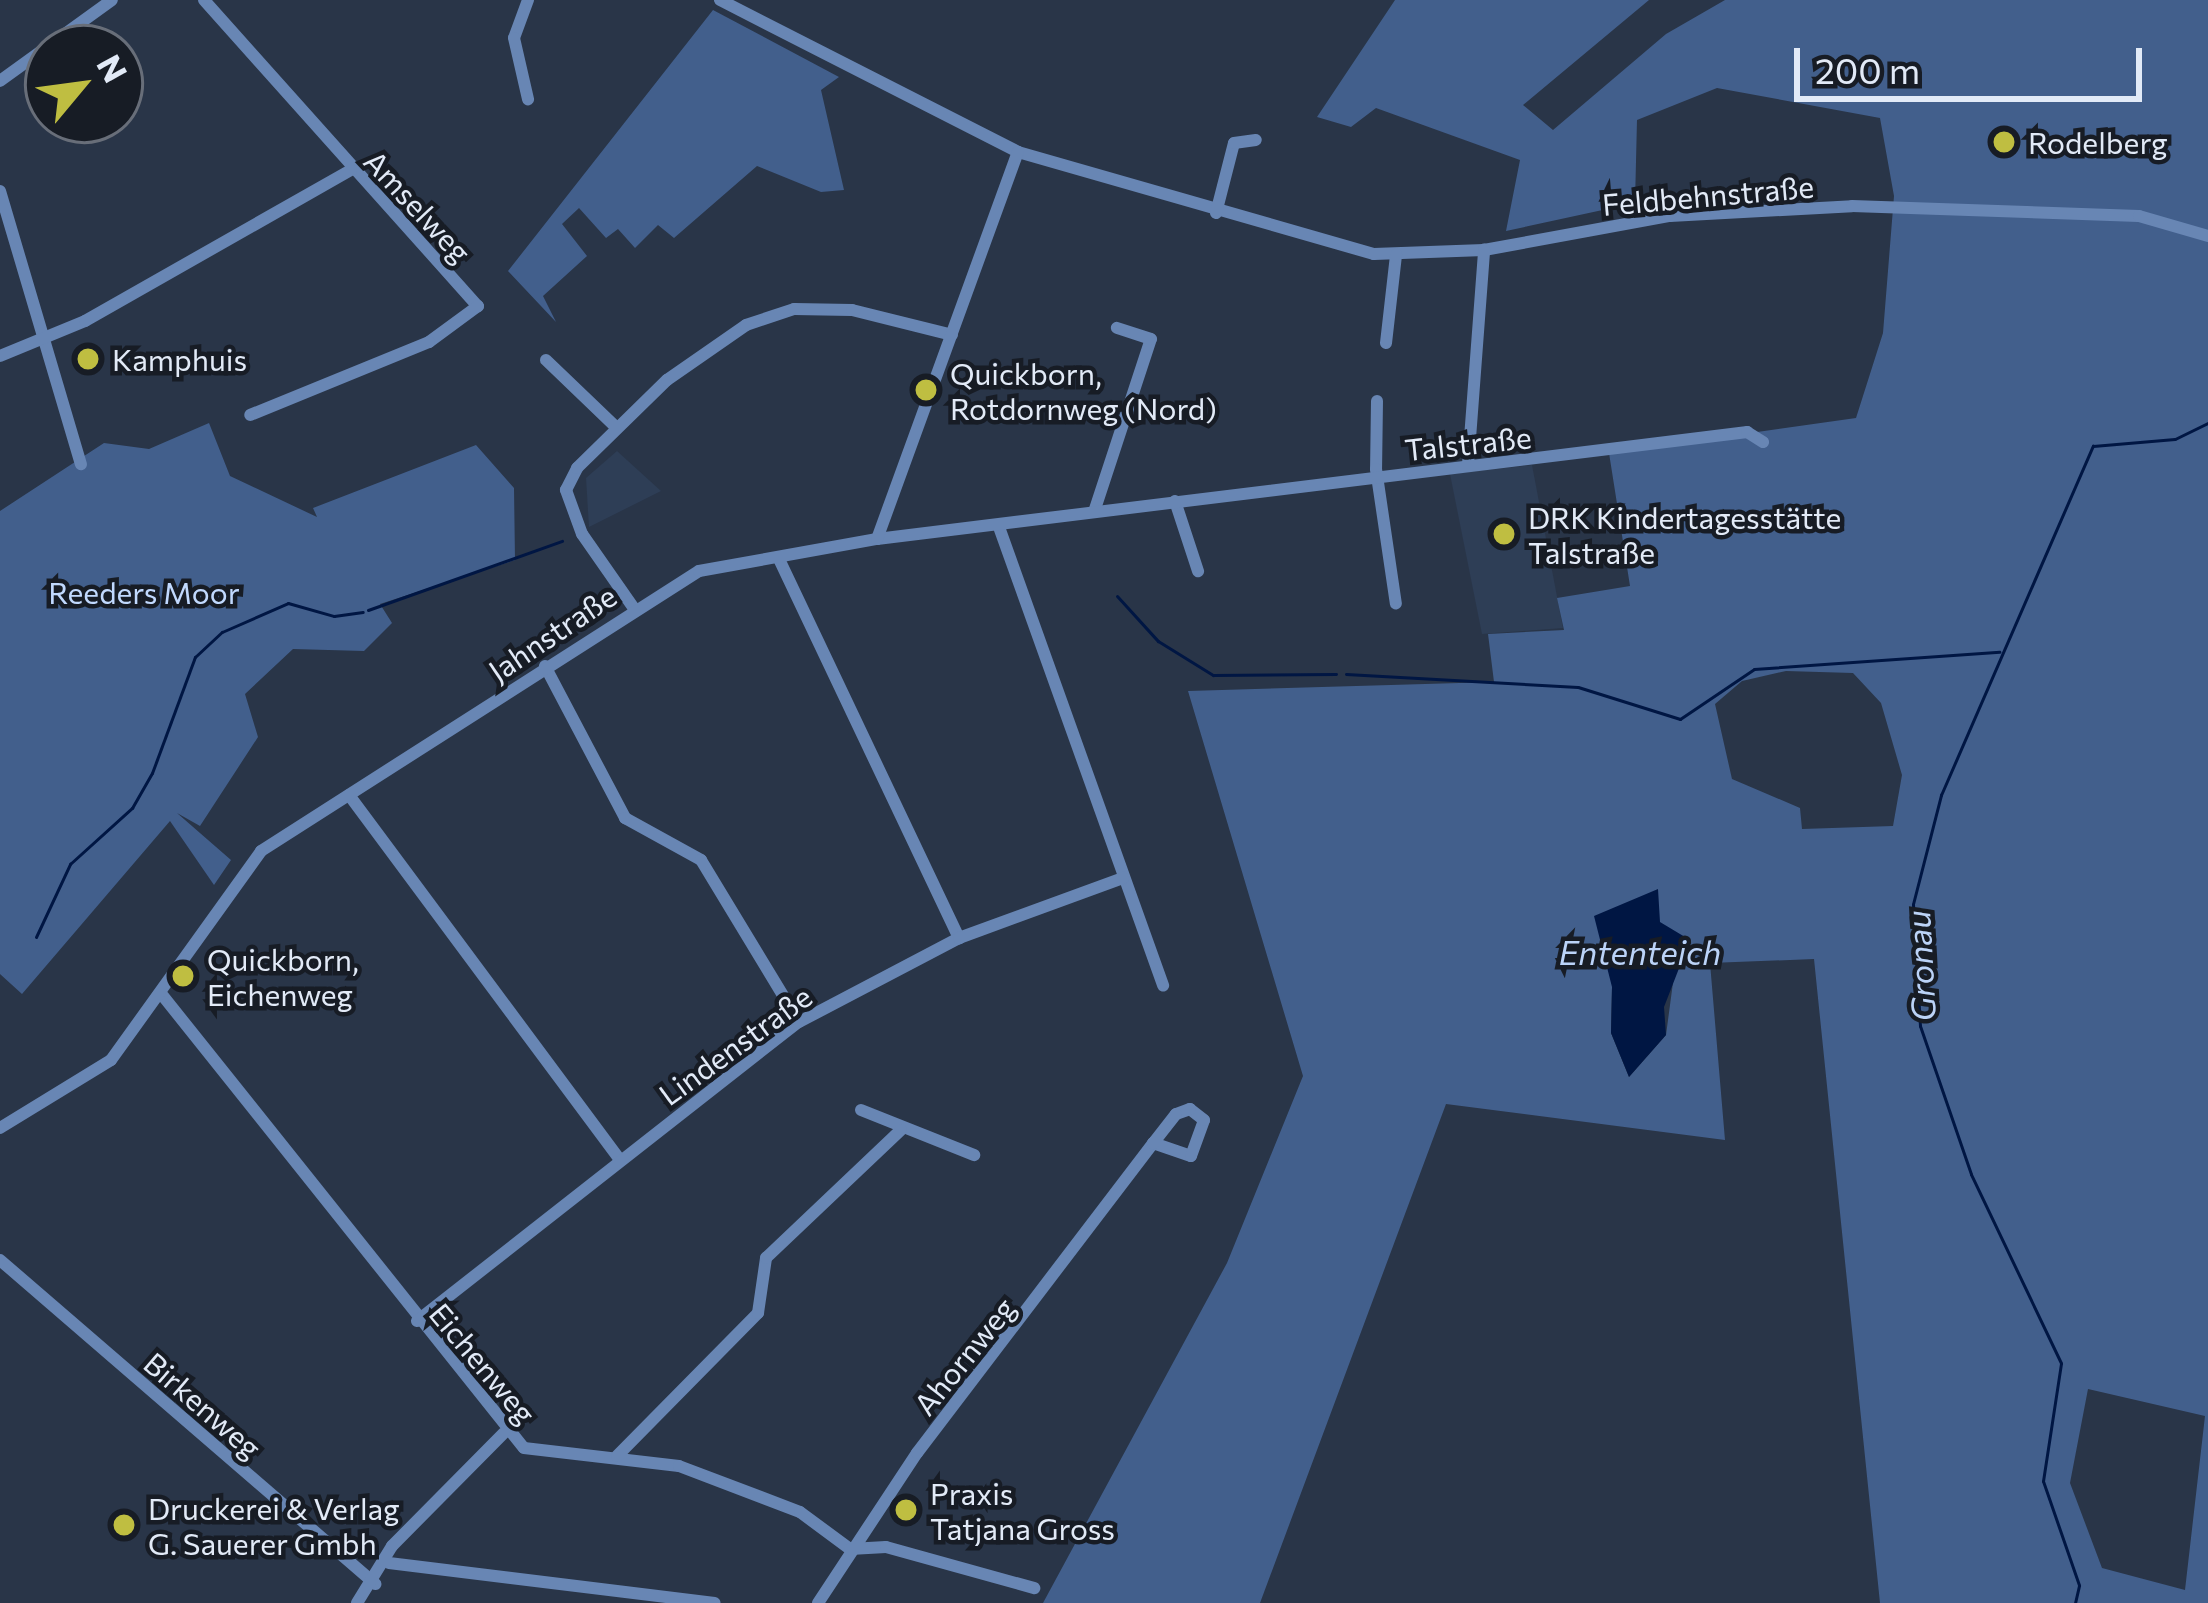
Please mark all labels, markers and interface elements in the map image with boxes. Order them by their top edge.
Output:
north arrow [24,24,144,144]
scale bar [1800,24,2148,98]
text: N [89,47,137,89]
text: 200 m [1815,47,1920,91]
place label: Rodelberg [2028,124,2168,160]
marker: Rodelberg [1991,129,2017,155]
street label: Amselweg [357,143,479,269]
street label: Feldbehnstraße [1601,168,1815,222]
place label: Kamphuis [112,341,247,377]
marker: Kamphuis [75,346,101,372]
place label: Quickborn, Rotdornweg (Nord) [950,355,1217,425]
marker: Quickborn, Rotdornweg (Nord) [913,377,939,403]
street label: Talstraße [1403,418,1533,468]
place label: DRK Kindertagesstätte Talstraße [1528,499,1841,570]
marker: DRK Kindertagesstätte Talstraße [1491,521,1517,547]
park label: Reeders Moor [48,574,240,610]
street label: Jahnstraße [481,577,623,689]
water label: Gronau [1897,909,1943,1023]
water label: Ententeich [1559,932,1721,972]
place label: Quickborn, Eichenweg [207,941,359,1012]
marker: Quickborn, Eichenweg [170,963,196,989]
street label: Lindenstraße [652,978,818,1112]
street label: Ahornweg [906,1290,1022,1422]
street label: Eichenweg [422,1296,544,1430]
street label: Birkenweg [137,1345,269,1465]
place label: Praxis Tatjana Gross [930,1475,1115,1546]
place label: Druckerei & Verlag G. Sauerer Gmbh [148,1490,399,1561]
marker: Praxis Tatjana Gross [893,1497,919,1523]
marker: Druckerei & Verlag G. Sauerer Gmbh [111,1512,137,1538]

